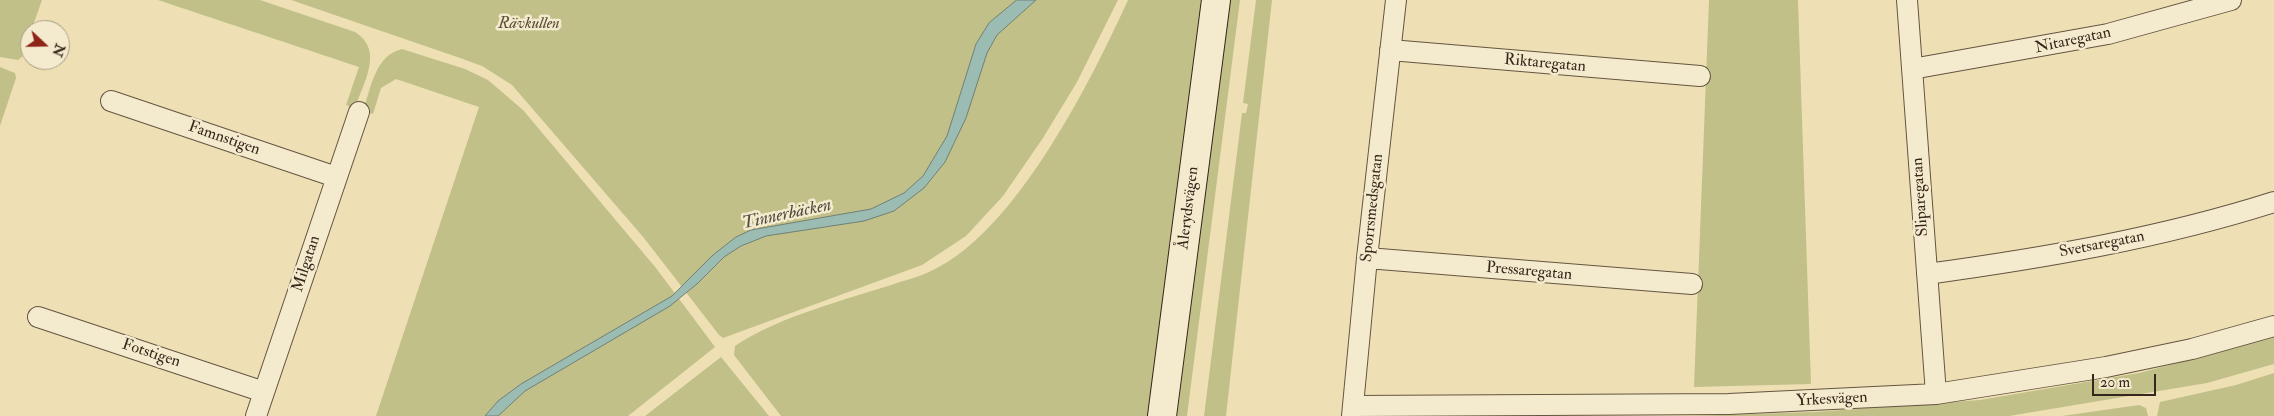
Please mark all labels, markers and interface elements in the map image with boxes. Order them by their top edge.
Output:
park label: Rävkullen [498,15,560,35]
north arrow [20,20,70,70]
street label: Nitaregatan [2033,24,2113,58]
text: N [48,41,69,59]
street label: Riktaregatan [1503,51,1587,77]
street label: Famnstigen [186,118,262,160]
street label: Sporrsmedsgatan [1358,153,1388,263]
street label: Sliparegatan [1909,157,1933,237]
street label: Ålerydsvägen [1174,165,1204,251]
water label: Tinnerbäcken [740,195,834,235]
street label: Svetsaregatan [2058,227,2146,263]
street label: Milgatan [289,233,325,295]
street label: Pressaregatan [1485,259,1573,285]
street label: Fotstigen [119,336,183,372]
scale bar [2094,364,2158,396]
text: 20 m [2100,373,2130,392]
street label: Yrkesvägen [1796,389,1868,411]

